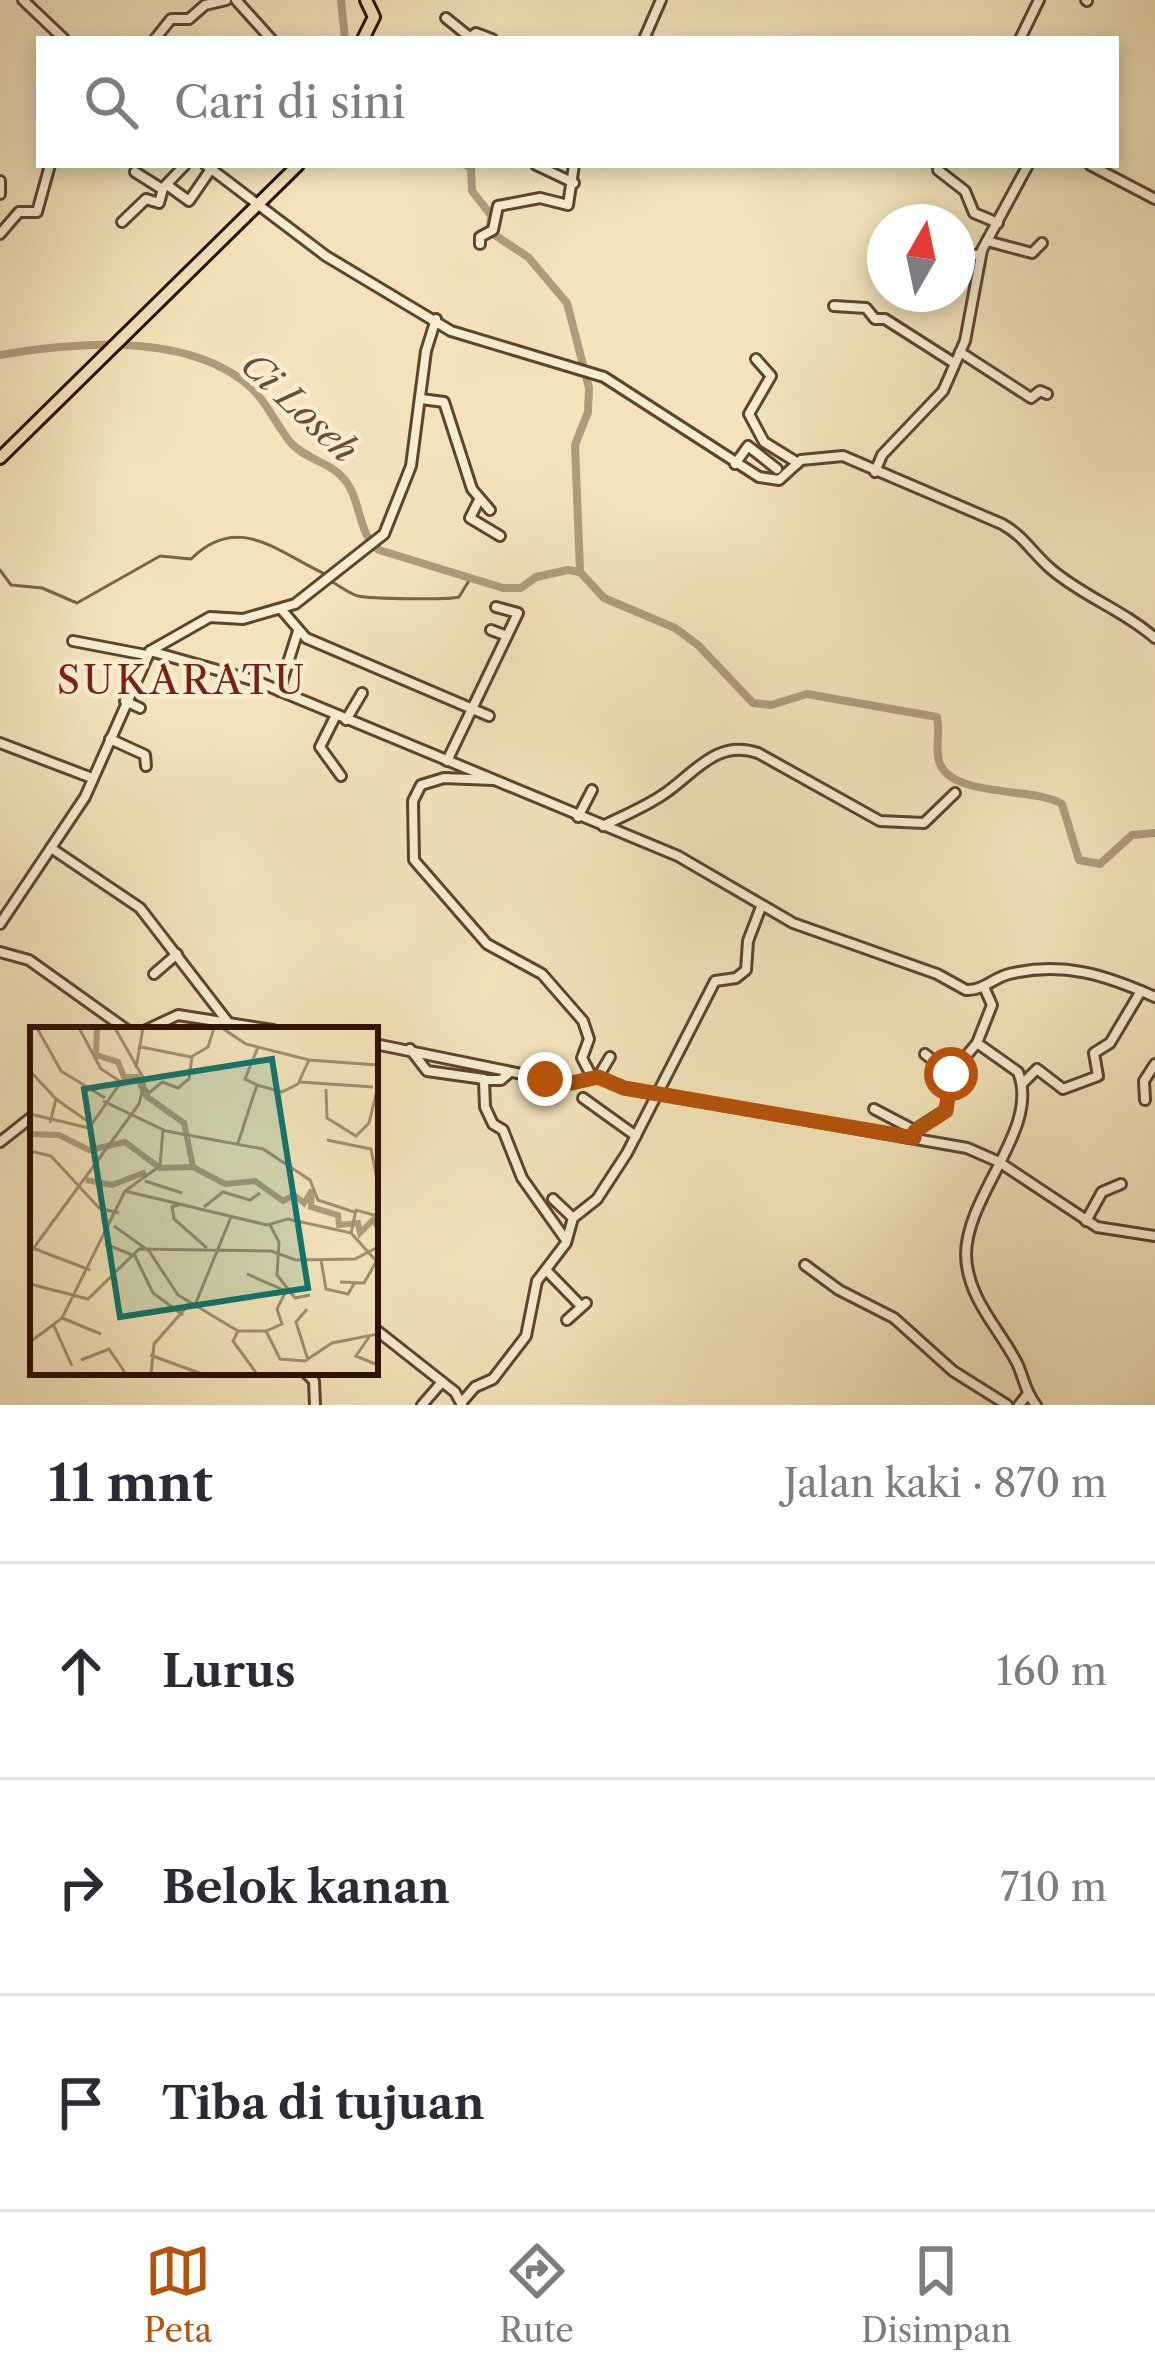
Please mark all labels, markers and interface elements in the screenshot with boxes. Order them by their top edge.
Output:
search box [36,36,1119,168]
icon: search [78,69,144,135]
text: Cari di sini [174,74,405,130]
north arrow [867,204,975,312]
water label: Ci Loseh [233,342,367,472]
district label: SUKARATU [57,656,307,704]
inset map [30,1027,378,1375]
route start [924,1047,978,1101]
route end [518,1052,572,1106]
text: 11 mnt [48,1452,213,1514]
text: Jalan kaki · 870 m [784,1459,1107,1507]
icon: ahead [48,1638,114,1704]
text: Lurus [162,1643,296,1699]
text: 160 m [996,1647,1107,1695]
icon: right [48,1854,114,1920]
text: Belok kanan [162,1859,450,1915]
text: 710 m [1000,1863,1107,1911]
icon: arrive [48,2070,114,2136]
text: Tiba di tujuan [162,2075,485,2131]
tab: Peta [144,2238,212,2351]
tab: Rute [499,2238,574,2351]
tab: Disimpan [861,2238,1011,2351]

